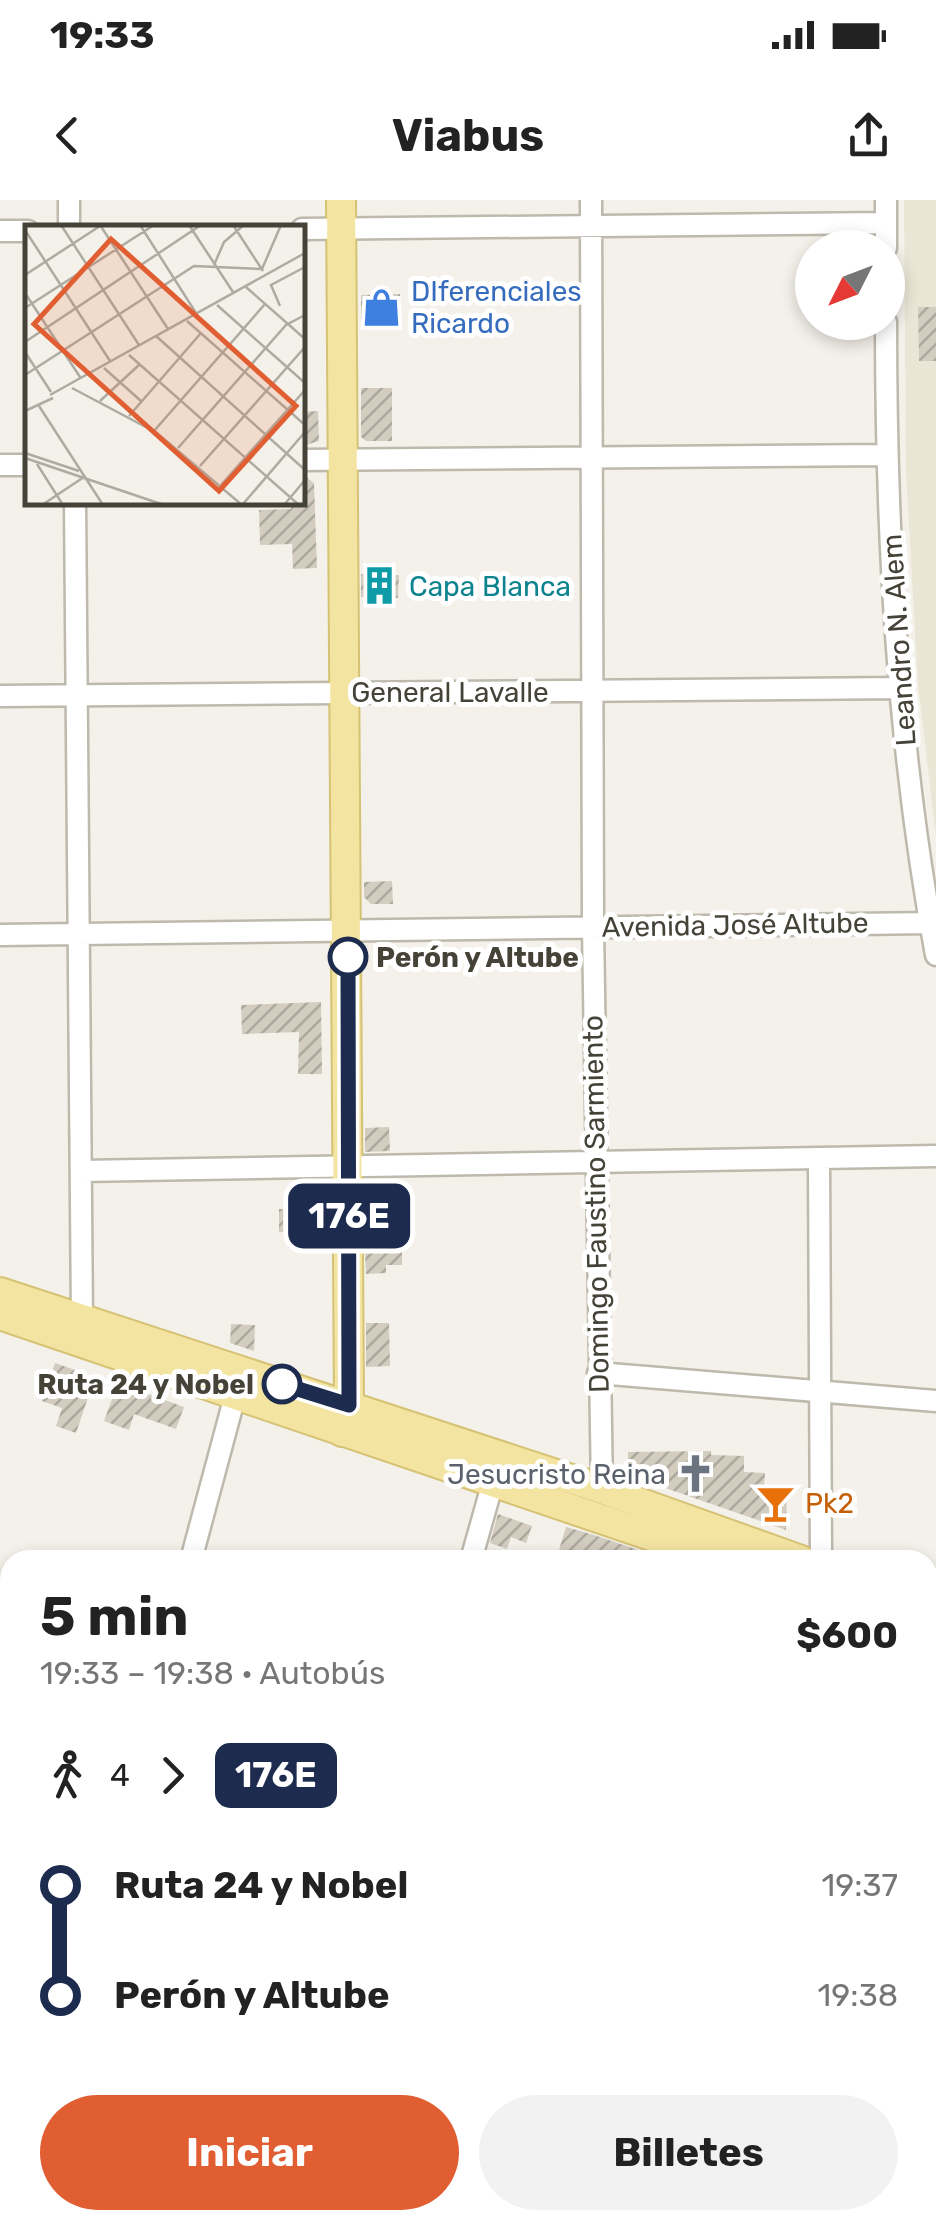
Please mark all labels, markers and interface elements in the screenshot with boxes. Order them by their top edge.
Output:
text: 19:33 [50,12,154,58]
icon: back [40,108,95,163]
icon: share [841,108,896,163]
text: Viabus [392,109,544,162]
inset map [25,225,305,505]
north arrow [795,230,905,340]
map controls [795,230,905,340]
place label: DIferenciales Ricardo [411,275,582,340]
shop icon: DIferenciales Ricardo [360,286,402,328]
street label: Leandro N. Alem [875,533,923,747]
building icon: Capa Blanca [358,565,400,607]
place label: Capa Blanca [409,570,571,603]
street label: General Lavalle [351,676,549,709]
street label: Avenida José Altube [601,906,869,944]
marker: Perón y Altube [329,938,367,976]
place label: Perón y Altube [376,941,579,974]
street label: Domingo Faustino Sarmiento [576,1015,616,1393]
line badge: 176E [279,1184,419,1248]
text: 176E [308,1195,390,1237]
marker: Ruta 24 y Nobel [263,1365,301,1403]
place label: Ruta 24 y Nobel [37,1368,254,1401]
church icon: Jesucristo Reina [675,1453,717,1495]
place label: Jesucristo Reina [447,1458,666,1491]
bar icon: Pk2 [754,1482,796,1524]
place label: Pk2 [805,1487,854,1520]
text: 5 min [40,1584,189,1649]
text: $600 [796,1612,898,1658]
text: 19:33 – 19:38 · Autobús [40,1654,385,1692]
icon: walk [40,1748,95,1803]
icon: forward [145,1748,200,1803]
text: 176E [235,1754,317,1796]
text: 4 [110,1756,130,1794]
text: Ruta 24 y Nobel [114,1862,408,1908]
text: 19:37 [821,1866,898,1904]
text: Perón y Altube [114,1972,389,2018]
text: 19:38 [818,1976,898,2014]
button: Iniciar [40,2095,459,2210]
button: Billetes [479,2095,898,2210]

